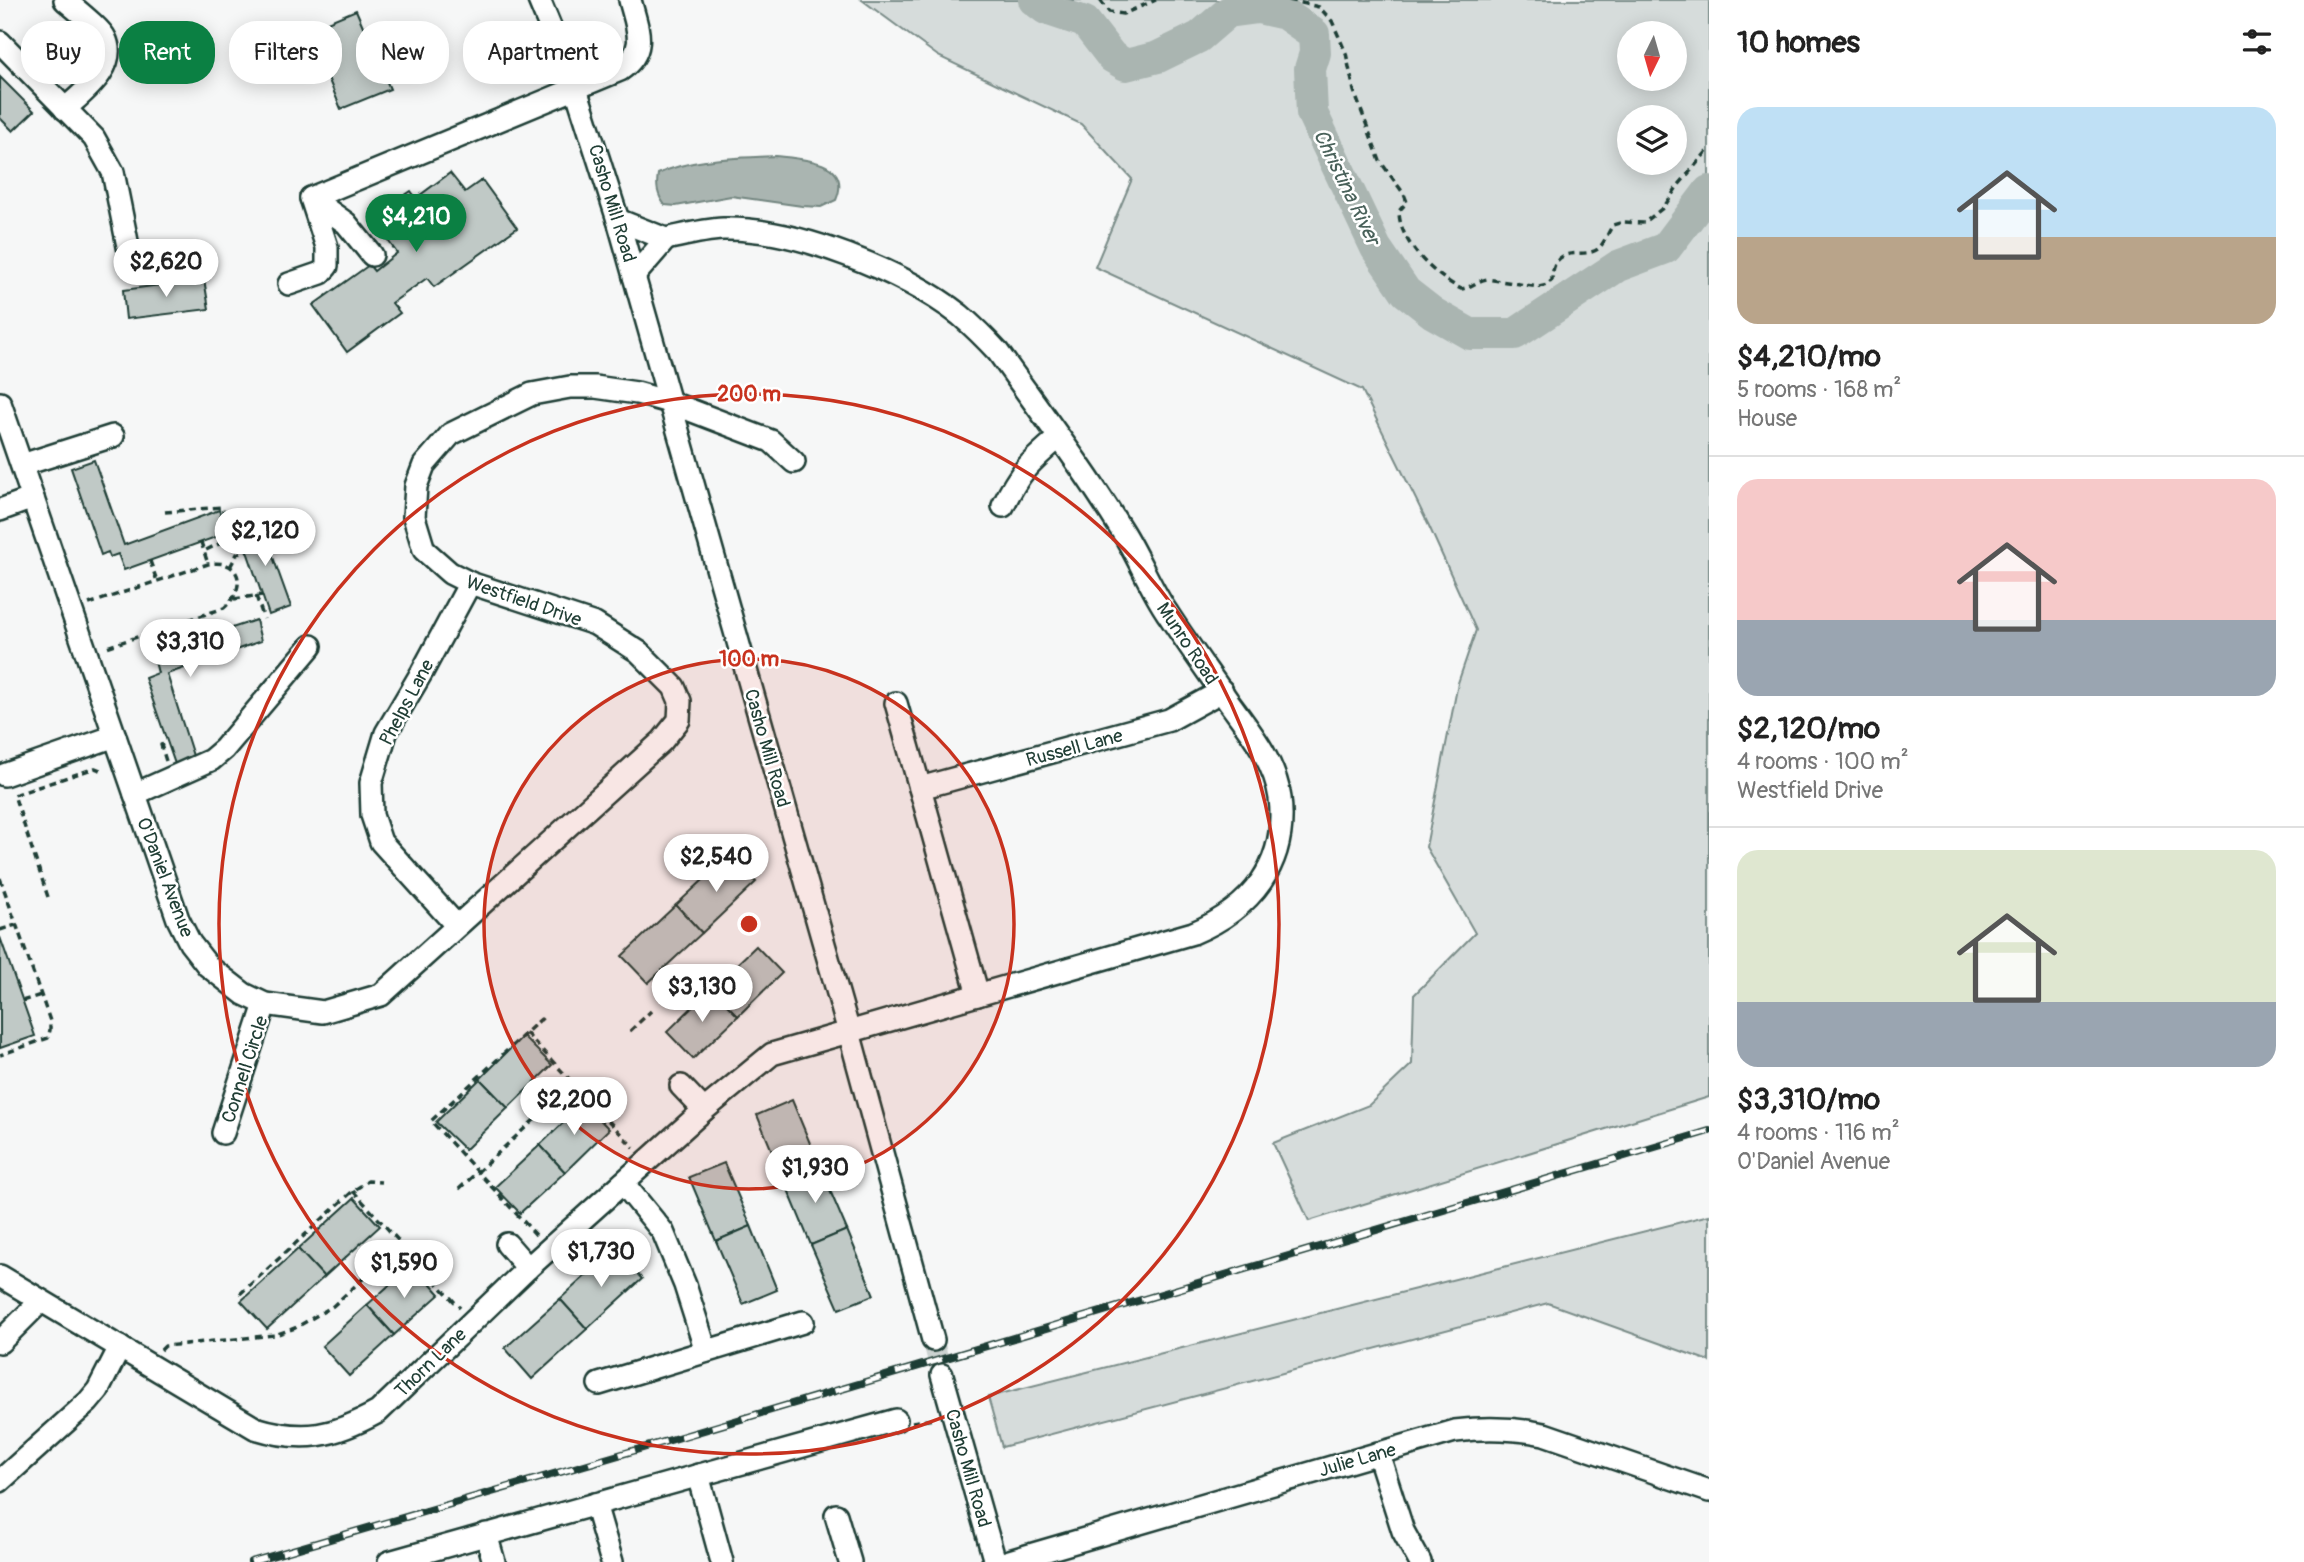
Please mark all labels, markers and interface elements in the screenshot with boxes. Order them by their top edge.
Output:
chip: Buy [21,21,105,84]
chip: Rent [119,21,215,84]
chip: Filters [229,21,342,84]
chip: New [356,21,449,84]
chip: Apartment [463,21,623,84]
north arrow [1617,21,1687,91]
map controls [1617,21,1687,175]
icon: filters [2238,23,2276,61]
text: 10 homes [1737,24,1860,61]
button: layers [1617,105,1687,175]
water label: Christina River [1307,125,1387,252]
street label: Casho Mill Road [583,142,641,265]
icon: home [1944,152,2070,278]
pin: $4,210 [359,194,473,254]
text: $4,210 [381,202,451,231]
pin: $2,620 [109,240,223,299]
text: $2,620 [129,247,203,276]
text: $4,210/mo [1737,338,1881,375]
text: 5 rooms · 168 m² [1737,375,1901,404]
text: 200 m [717,381,781,408]
text: House [1737,404,1797,433]
pin: $2,120 [208,508,322,568]
text: $2,120 [231,516,299,545]
icon: home [1944,524,2070,650]
street label: Westfield Drive [463,570,585,632]
street label: Munro Road [1151,598,1223,689]
pin: $3,310 [133,620,247,679]
text: $3,310 [156,627,224,656]
text: 100 m [719,646,779,673]
street label: Phelps Lane [374,655,440,750]
street label: Casho Mill Road [739,686,795,810]
text: $2,120/mo [1737,710,1880,747]
street label: Russell Lane [1023,723,1126,772]
text: 4 rooms · 100 m² [1737,747,1909,776]
text: Westfield Drive [1737,776,1883,805]
street label: O'Daniel Avenue [131,814,199,941]
pin: $2,540 [659,834,773,894]
text: $2,540 [680,842,752,871]
icon: home [1944,895,2070,1021]
centre of rings [737,912,761,936]
pin: $3,130 [645,964,759,1024]
text: $3,130 [668,972,736,1001]
street label: Connell Circle [216,1012,274,1126]
pin: $2,200 [517,1078,631,1137]
text: $3,310/mo [1737,1081,1880,1118]
text: $2,200 [536,1085,612,1114]
text: 4 rooms · 116 m² [1737,1118,1900,1147]
pin: $1,930 [758,1146,872,1205]
text: O'Daniel Avenue [1737,1147,1890,1176]
text: $1,930 [781,1153,849,1182]
pin: $1,730 [544,1230,658,1289]
text: $1,730 [567,1237,635,1266]
pin: $1,590 [347,1240,461,1300]
text: $1,590 [370,1248,438,1277]
street label: Thorn Lane [390,1322,472,1403]
street label: Casho Mill Road [940,1406,996,1530]
street label: Julie Lane [1316,1437,1399,1482]

